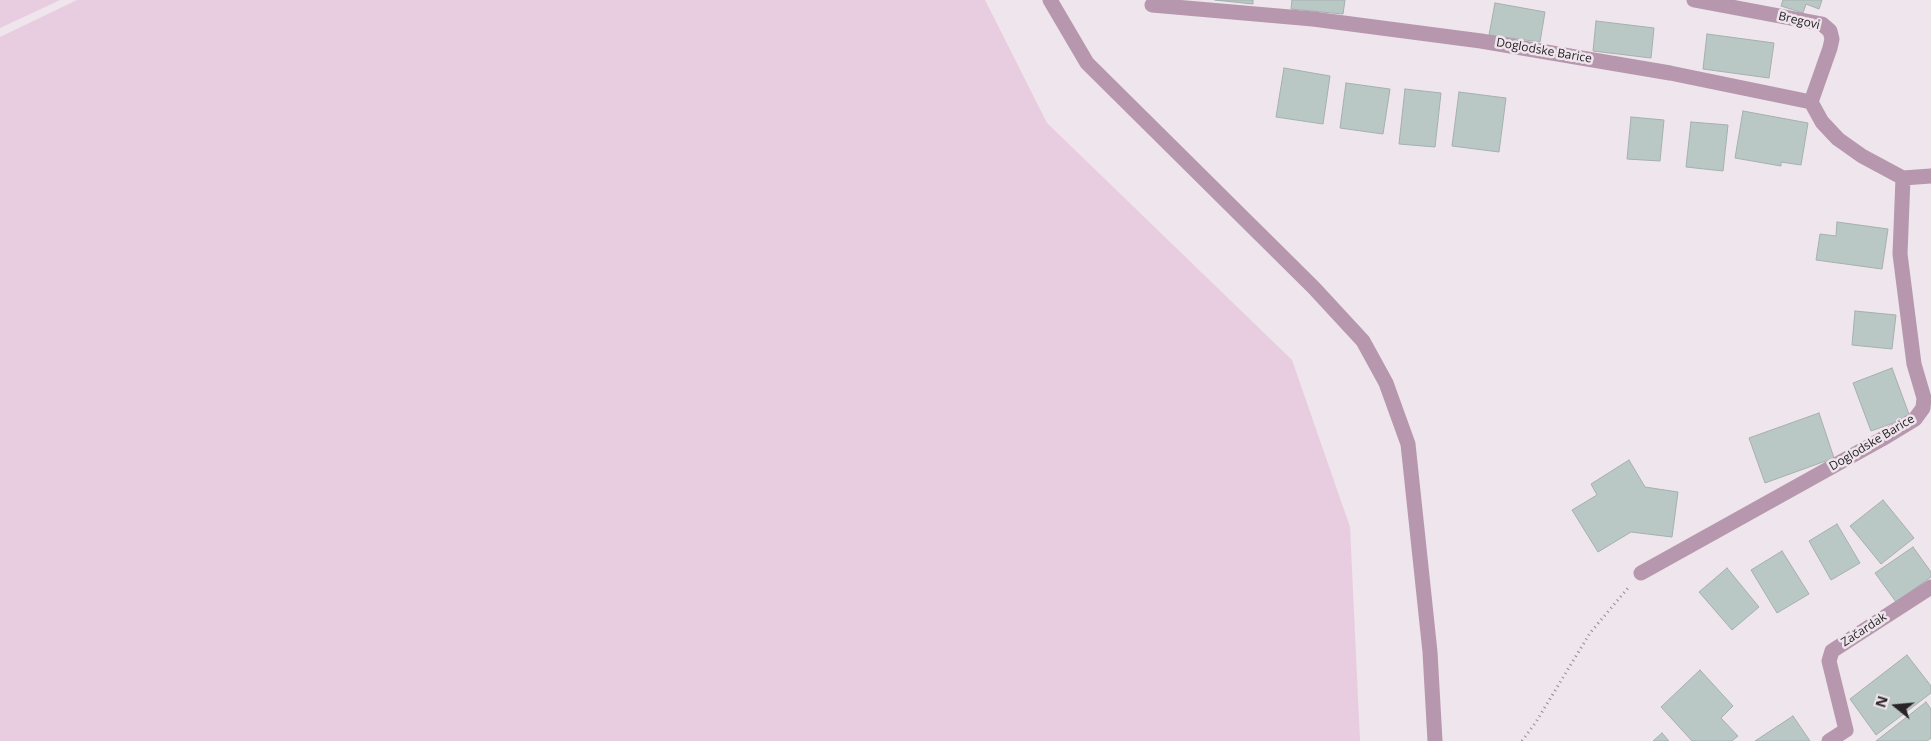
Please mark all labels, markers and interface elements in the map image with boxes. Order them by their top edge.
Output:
street label: Bregovi [1777,9,1821,33]
street label: Doglodske Barice [1495,36,1593,66]
street label: Doglodske Barice [1827,412,1917,474]
street label: Začardak [1839,610,1889,650]
north arrow [1871,681,1921,731]
text: N [1870,693,1892,710]

